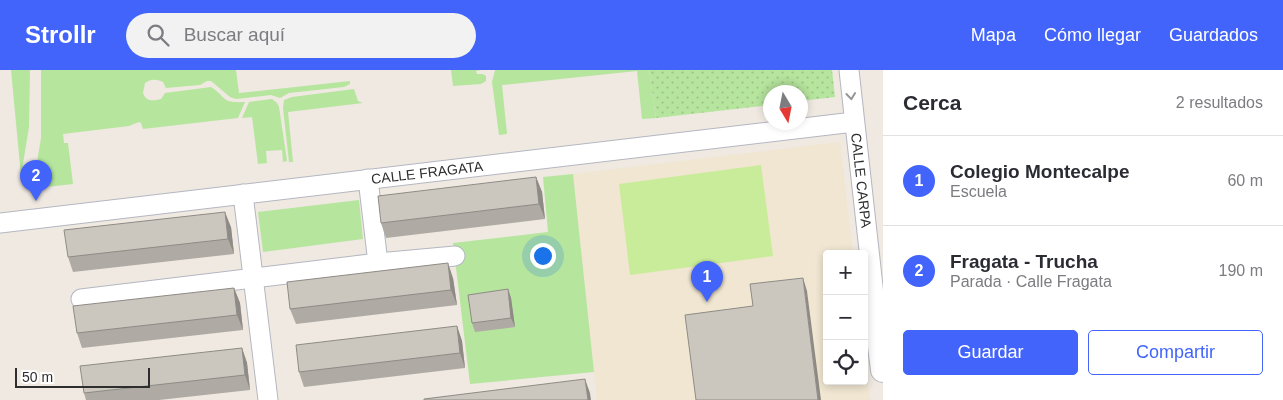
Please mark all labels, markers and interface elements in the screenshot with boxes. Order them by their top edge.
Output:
search box [126,13,476,58]
text: Strollr [25,21,96,48]
icon: search [144,21,172,49]
text: Buscar aquí [184,24,285,45]
text: Mapa [971,25,1016,45]
text: Cómo llegar [1044,25,1141,45]
text: Guardados [1169,25,1258,45]
north arrow [763,85,808,130]
text: Cerca [903,91,961,114]
one-way arrow [846,92,857,100]
text: 2 resultados [1176,94,1263,111]
street label: CALLE CARPA [848,132,875,229]
street label: CALLE FRAGATA [370,158,484,187]
pin: 2 [20,160,52,201]
text: Colegio Montecalpe [950,161,1129,182]
text: 1 [915,172,923,189]
text: 60 m [1227,172,1263,189]
text: Escuela [950,183,1007,200]
your location [530,243,556,269]
map controls [823,250,868,385]
button: + [823,250,868,295]
text: Fragata - Trucha [950,251,1098,272]
pin: 1 [691,261,723,302]
text: 2 [915,262,923,279]
text: 190 m [1219,262,1263,279]
text: Parada · Calle Fragata [950,273,1112,290]
button: − [823,295,868,340]
button: Guardar [903,330,1078,375]
button: Compartir [1088,330,1263,375]
button: locate [823,340,868,385]
scale bar [15,365,150,388]
text: 50 m [22,369,53,385]

